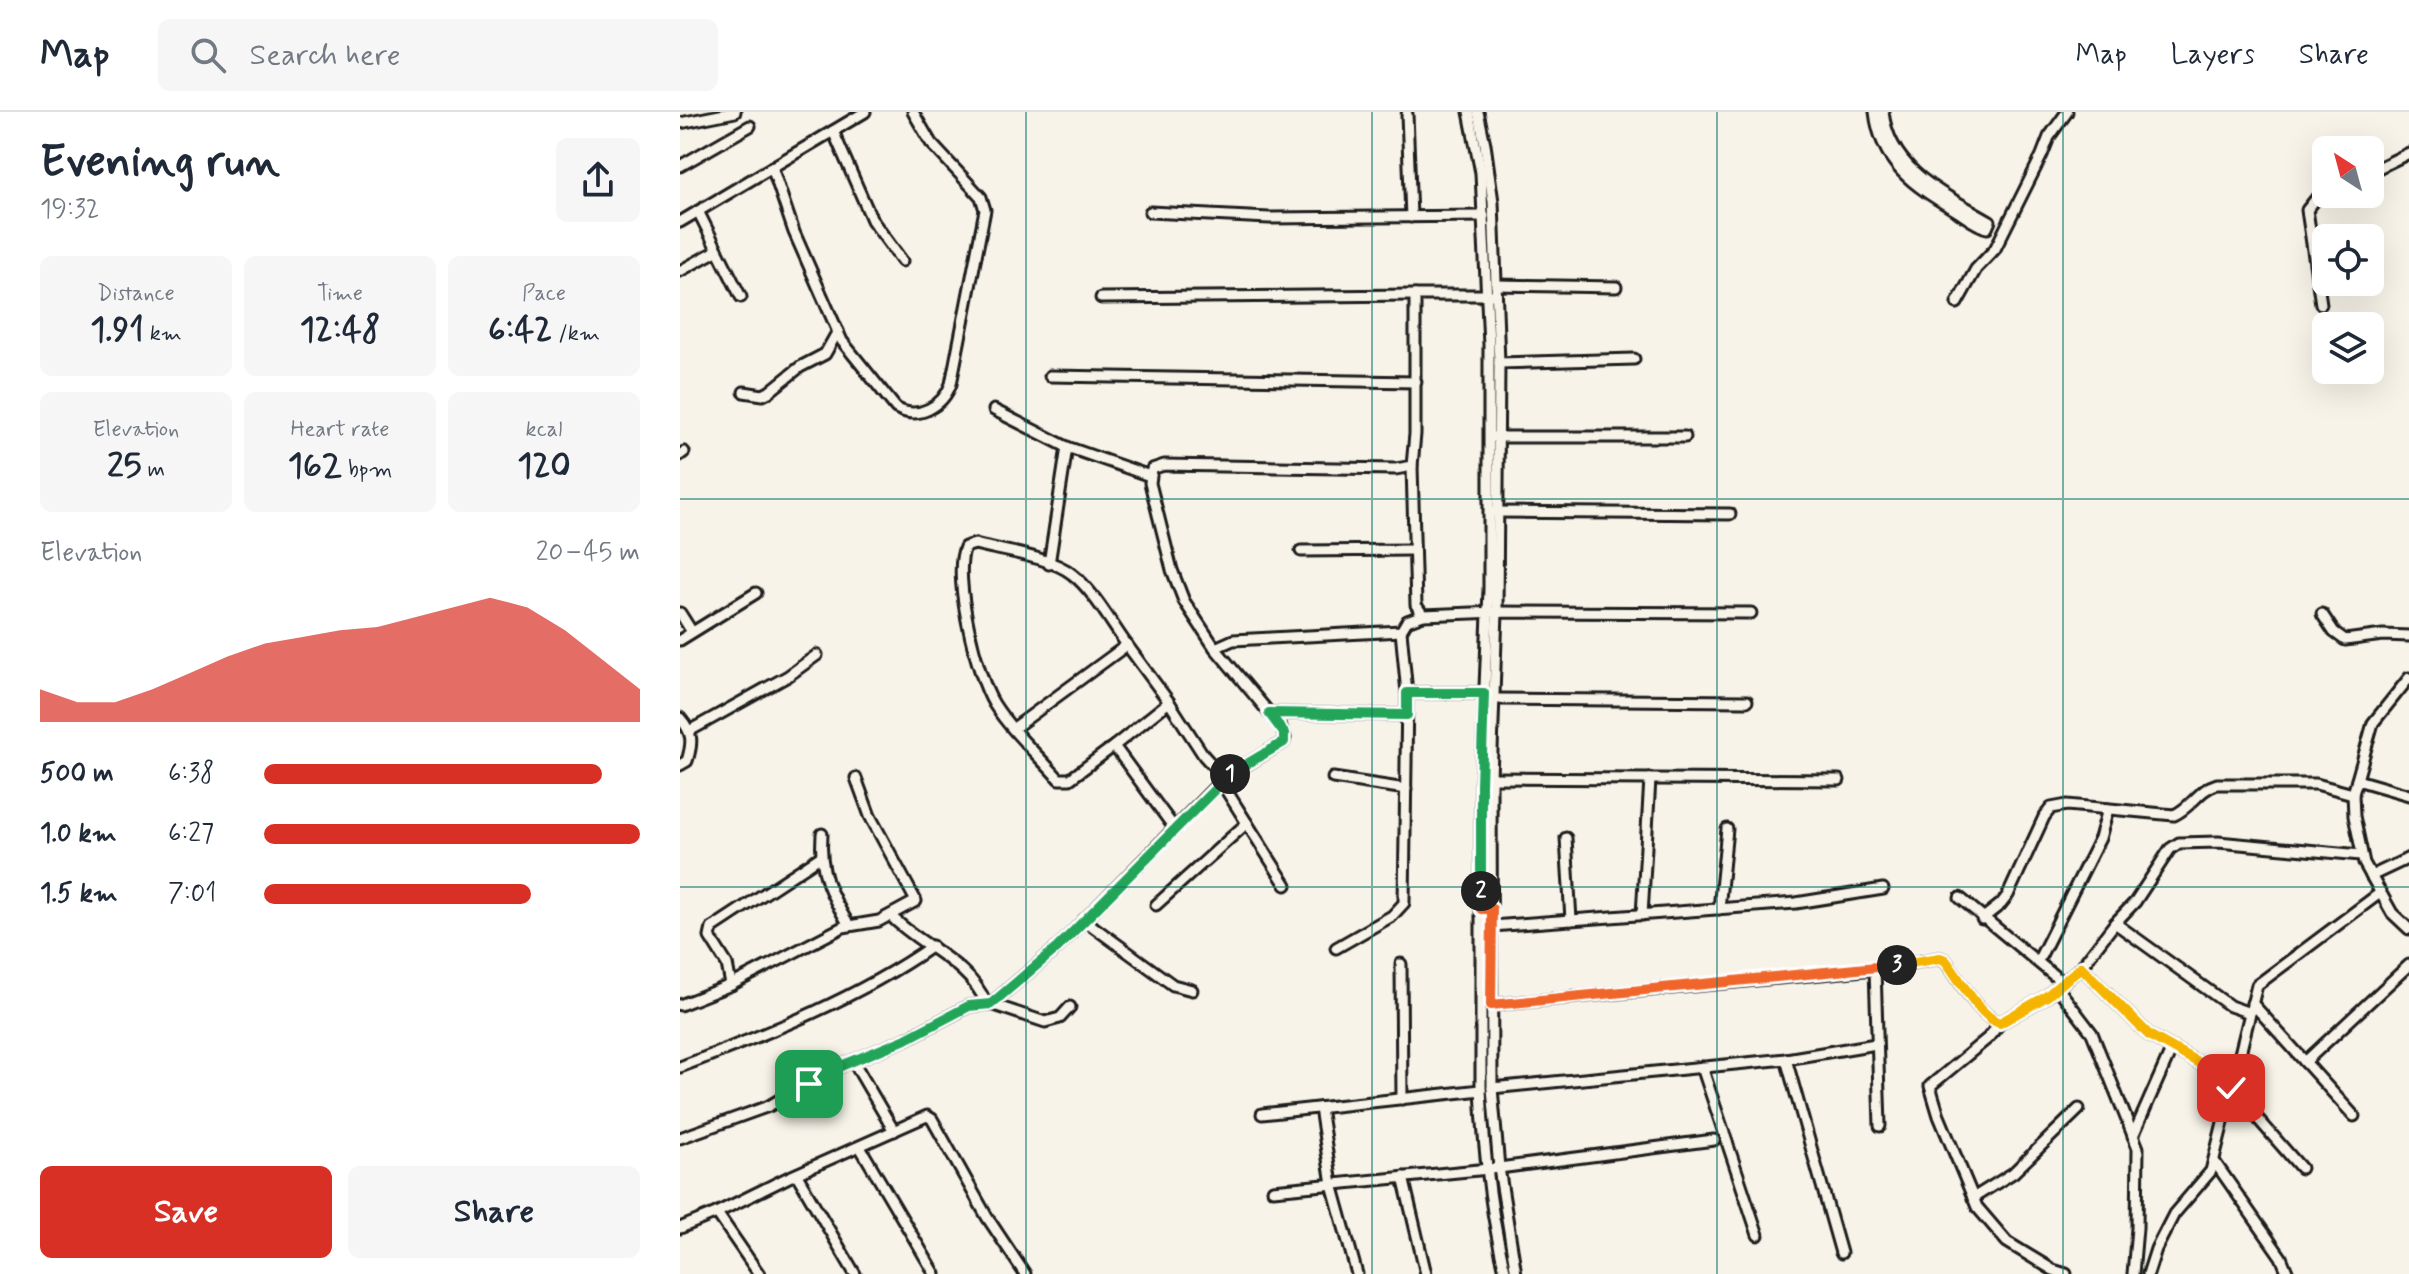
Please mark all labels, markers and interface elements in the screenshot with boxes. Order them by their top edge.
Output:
search box [158,19,718,91]
text: Map [40,31,110,80]
icon: search [186,33,230,77]
text: Search here [250,36,401,75]
text: Map [2076,37,2127,74]
text: Layers [2171,37,2255,74]
text: Share [2299,37,2369,74]
text: Evening run [40,134,280,192]
north arrow [2312,136,2384,208]
map controls [2312,136,2384,384]
button: share [556,138,640,222]
text: 19:32 [40,193,100,227]
button: locate [2312,224,2384,296]
text: Distance [97,280,175,308]
text: Time [317,280,363,308]
text: Pace [522,280,566,308]
text: 1.91 [90,308,144,353]
text: 12:48 [300,308,380,353]
text: 6:42 [488,308,552,353]
button: layers [2312,312,2384,384]
text: km [144,320,182,348]
text: /km [552,320,600,348]
text: Elevation [93,416,179,444]
text: Heart rate [291,416,389,444]
text: kcal [526,416,562,444]
text: 25 [107,444,142,489]
text: 162 [288,444,342,489]
text: 120 [517,444,571,489]
text: m [142,456,165,484]
text: bpm [342,456,392,484]
text: Elevation [40,536,142,570]
text: 20–45 m [536,536,640,570]
pin: 1 [1210,754,1250,794]
text: 500 m [40,757,114,791]
text: 6:38 [168,757,214,791]
text: 1 [1225,760,1235,788]
text: 1.0 km [40,817,117,851]
text: 6:27 [168,817,214,851]
pin: 2 [1461,871,1501,911]
text: 1.5 km [40,877,118,911]
text: 7:01 [168,877,216,911]
text: 2 [1476,877,1486,905]
pin: 3 [1877,945,1917,985]
text: 3 [1892,951,1902,979]
pin [775,1050,843,1118]
pin [2197,1054,2265,1122]
icon: arrive [787,1062,831,1106]
icon: check [2209,1066,2253,1110]
button: Save [40,1166,332,1258]
button: Share [348,1166,640,1258]

